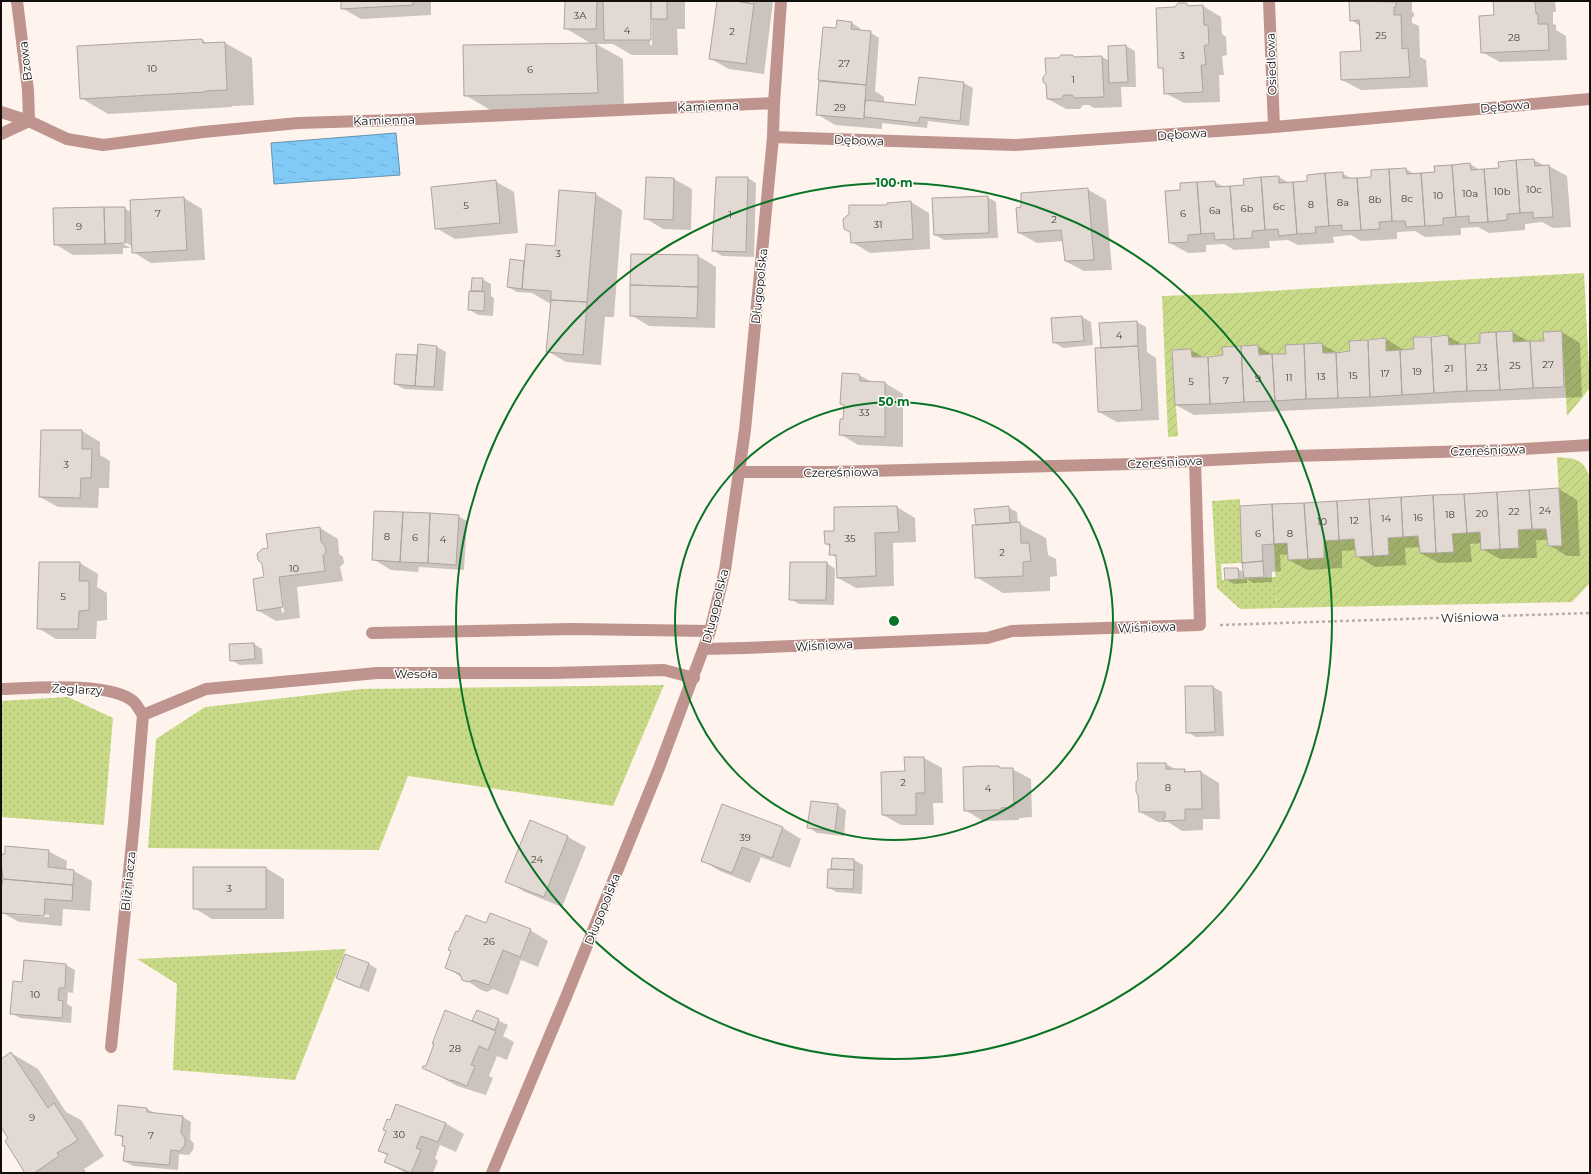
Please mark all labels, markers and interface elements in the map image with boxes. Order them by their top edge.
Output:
house number: 3A [574,9,587,22]
house number: 4 [624,24,631,37]
house number: 2 [729,25,735,38]
house number: 25 [1375,29,1387,42]
house number: 28 [1508,31,1520,44]
street label: Osiedlowa [1262,32,1280,96]
street label: Bzowa [15,40,35,82]
house number: 3 [1179,49,1185,62]
house number: 27 [838,57,850,70]
house number: 10 [147,62,157,75]
house number: 6 [527,63,533,76]
house number: 1 [1071,73,1075,86]
street label: Dębowa [1479,96,1531,116]
street label: Kamienna [677,97,739,115]
house number: 29 [834,101,846,114]
street label: Kamienna [353,111,415,129]
street label: Dębowa [1157,125,1207,143]
street label: Dębowa [834,132,884,148]
text: 100 m [876,175,912,190]
house number: 10c [1526,183,1542,196]
house number: 10b [1493,185,1511,198]
house number: 10a [1462,187,1478,200]
house number: 10 [1433,189,1443,202]
house number: 8c [1401,192,1413,205]
house number: 8b [1368,193,1382,206]
house number: 8a [1337,196,1349,209]
house number: 8 [1308,198,1314,211]
house number: 5 [463,199,469,212]
house number: 6c [1273,200,1285,213]
house number: 6b [1241,202,1254,215]
house number: 6a [1209,204,1221,217]
house number: 7 [155,207,161,220]
house number: 6 [1180,207,1186,220]
house number: 1 [728,208,732,221]
house number: 2 [1051,213,1057,226]
house number: 31 [873,218,883,231]
house number: 9 [76,220,82,233]
house number: 3 [555,247,561,260]
street label: Długopolska [748,247,770,325]
house number: 4 [1116,329,1123,342]
house number: 27 [1542,358,1554,371]
house number: 25 [1509,359,1521,372]
house number: 23 [1476,361,1488,374]
house number: 21 [1444,362,1454,375]
house number: 19 [1412,365,1422,378]
house number: 17 [1380,367,1390,380]
house number: 15 [1348,369,1358,382]
house number: 13 [1316,370,1326,383]
house number: 11 [1285,371,1293,384]
house number: 9 [1255,372,1261,385]
house number: 7 [1223,374,1229,387]
house number: 5 [1188,375,1194,388]
text: 50 m [878,394,910,409]
house number: 33 [858,406,870,419]
street label: Czereśniowa [1450,441,1526,459]
street label: Czereśniowa [1127,453,1203,471]
house number: 3 [63,458,69,471]
street label: Czereśniowa [803,464,879,480]
house number: 24 [1539,504,1551,517]
house number: 22 [1508,505,1520,518]
house number: 20 [1476,507,1489,520]
house number: 18 [1445,508,1455,521]
house number: 16 [1413,511,1423,524]
house number: 14 [1381,512,1391,525]
house number: 12 [1349,514,1359,527]
house number: 10 [1317,515,1327,528]
house number: 6 [1255,527,1261,540]
house number: 8 [1287,527,1293,540]
house number: 8 [384,530,390,543]
house number: 6 [412,531,418,544]
house number: 35 [844,532,856,545]
house number: 4 [440,533,447,546]
house number: 2 [999,546,1005,559]
house number: 10 [289,562,299,575]
street label: Długopolska [699,567,731,645]
house number: 5 [60,590,66,603]
street label: Wiśniowa [1441,608,1499,626]
centre of rings [887,614,901,628]
street label: Wiśniowa [1118,618,1176,636]
street label: Wiśniowa [794,636,854,654]
street label: Wesoła [394,666,438,681]
street label: Żeglarzy [51,680,103,698]
house number: 2 [900,776,906,789]
house number: 8 [1165,781,1171,794]
house number: 4 [985,782,992,795]
house number: 39 [739,831,751,844]
street label: Bliźniacza [117,850,139,912]
house number: 24 [531,853,543,866]
street label: Długopolska [581,871,623,947]
house number: 3 [226,882,232,895]
house number: 26 [483,935,495,948]
house number: 10 [30,988,40,1001]
house number: 28 [449,1042,461,1055]
house number: 9 [29,1111,35,1124]
house number: 30 [393,1128,406,1141]
house number: 7 [148,1129,154,1142]

